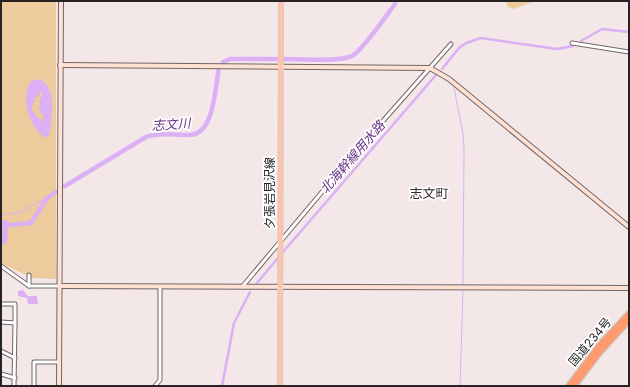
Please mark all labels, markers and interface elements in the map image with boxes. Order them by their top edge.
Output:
water label: 志文川 [151,115,193,133]
water label: 北海幹線用水路 [316,117,389,197]
street label: 夕張岩見沢線 [262,157,277,229]
district label: 志文町 [409,185,449,201]
street label: 国道234号 [565,314,614,369]

